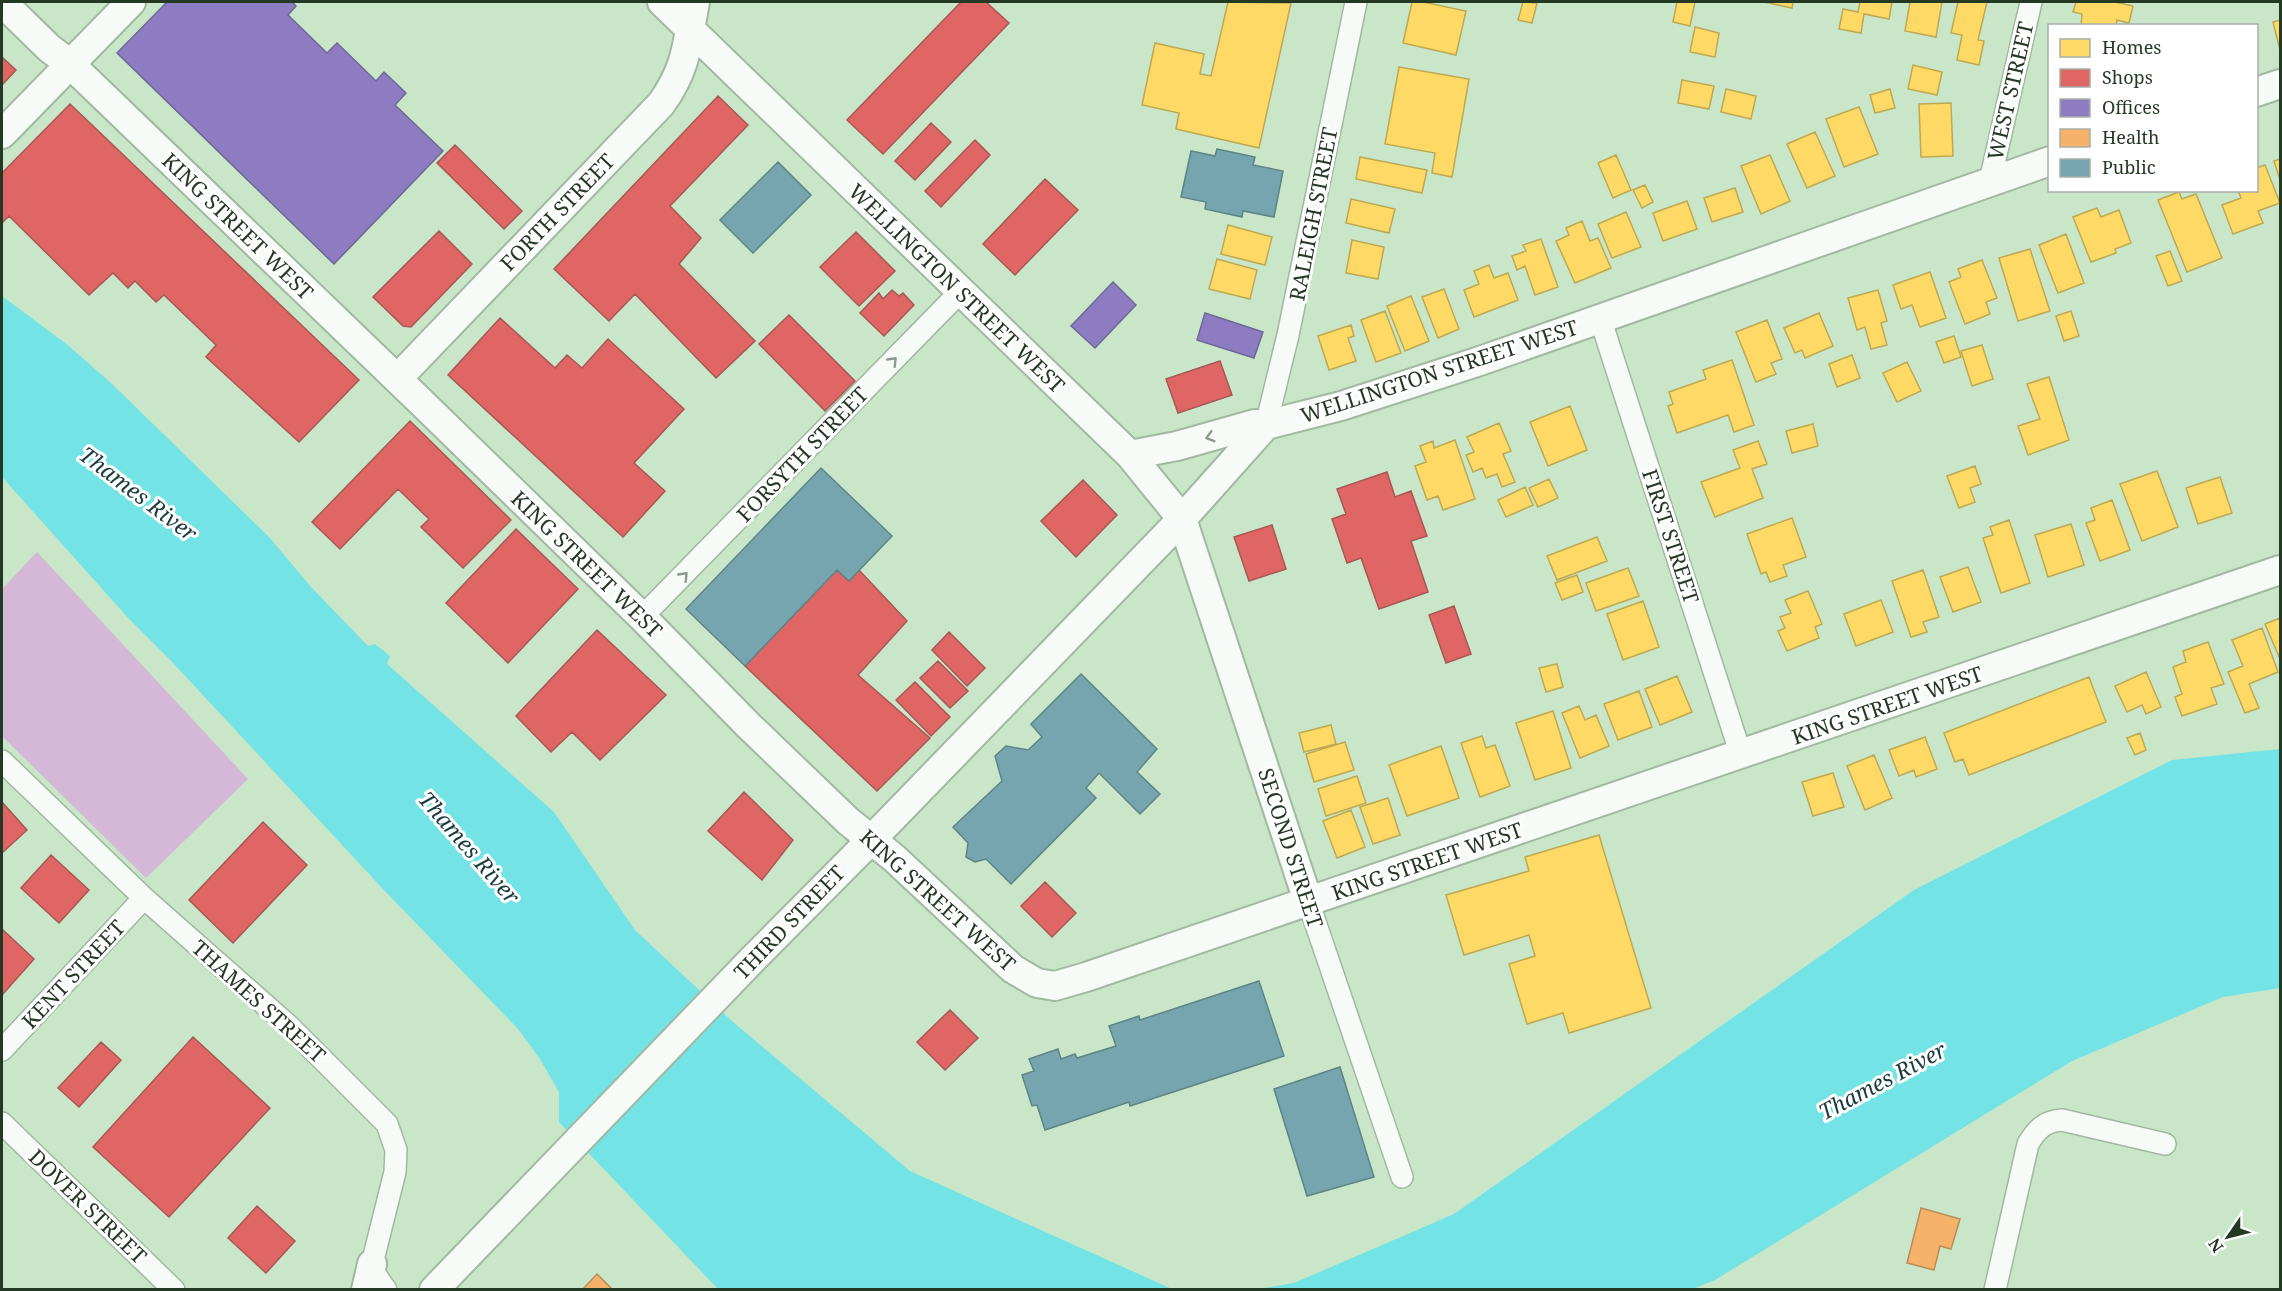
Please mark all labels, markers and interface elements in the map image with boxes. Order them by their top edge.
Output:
street label: WEST STREET [1980,19,2040,163]
legend [2048,24,2258,192]
text: Homes [2102,35,2161,59]
text: Shops [2102,65,2153,89]
text: Offices [2102,95,2160,119]
street label: RALEIGH STREET [1282,125,1344,303]
text: Health [2102,125,2159,149]
street label: KING STREET WEST [156,146,320,306]
street label: FORTH STREET [494,147,620,277]
text: Public [2102,155,2156,179]
street label: WELLINGTON STREET WEST [843,177,1071,399]
street label: WELLINGTON STREET WEST [1297,313,1581,429]
one-way arrow [886,357,897,367]
street label: FORSYTH STREET [730,380,874,528]
one-way arrow [1205,430,1216,442]
water label: Thames River [74,439,205,548]
street label: FIRST STREET [1636,465,1706,607]
street label: KING STREET WEST [505,484,669,644]
one-way arrow [677,573,688,583]
street label: KING STREET WEST [1788,659,1986,751]
street label: SECOND STREET [1252,765,1330,932]
water label: Thames River [413,784,528,910]
street label: KING STREET WEST [1328,815,1526,907]
street label: KING STREET WEST [854,823,1022,977]
street label: THIRD STREET [727,859,851,985]
street label: KENT STREET [15,914,131,1034]
street label: THAMES STREET [186,933,332,1069]
water label: Thames River [1813,1034,1952,1126]
street label: DOVER STREET [23,1143,153,1270]
north arrow [2198,1207,2258,1267]
text: N [2203,1234,2228,1257]

